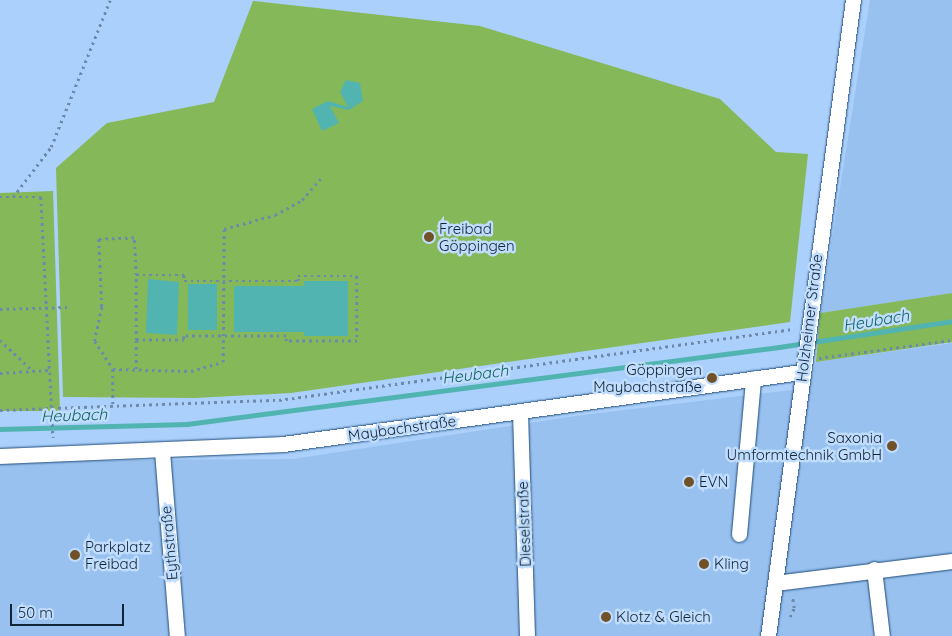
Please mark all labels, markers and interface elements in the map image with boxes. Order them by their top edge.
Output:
place label: Freibad Göppingen [439,219,515,254]
marker: Freibad Göppingen [423,231,435,243]
street label: Holzheimer Straße [792,253,826,383]
water label: Heubach [842,305,910,335]
water label: Heubach [441,360,509,388]
place label: Göppingen Maybachstraße [593,360,702,395]
marker: Göppingen Maybachstraße [706,372,718,384]
water label: Heubach [40,404,108,426]
street label: Maybachstraße [347,412,457,444]
place label: Saxonia Umformtechnik GmbH [727,428,882,463]
marker: Saxonia Umformtechnik GmbH [886,440,898,452]
place label: EVN [699,473,728,491]
marker: EVN [683,476,695,488]
street label: Dieselstraße [514,481,534,567]
street label: Eythstraße [157,505,181,581]
place label: Parkplatz Freibad [85,537,151,572]
marker: Parkplatz Freibad [69,549,81,561]
place label: Kling [714,555,749,573]
marker: Kling [698,558,710,570]
scale bar [12,594,126,626]
text: 50 m [18,603,53,622]
place label: Klotz & Gleich [616,608,711,626]
marker: Klotz & Gleich [600,611,612,623]

